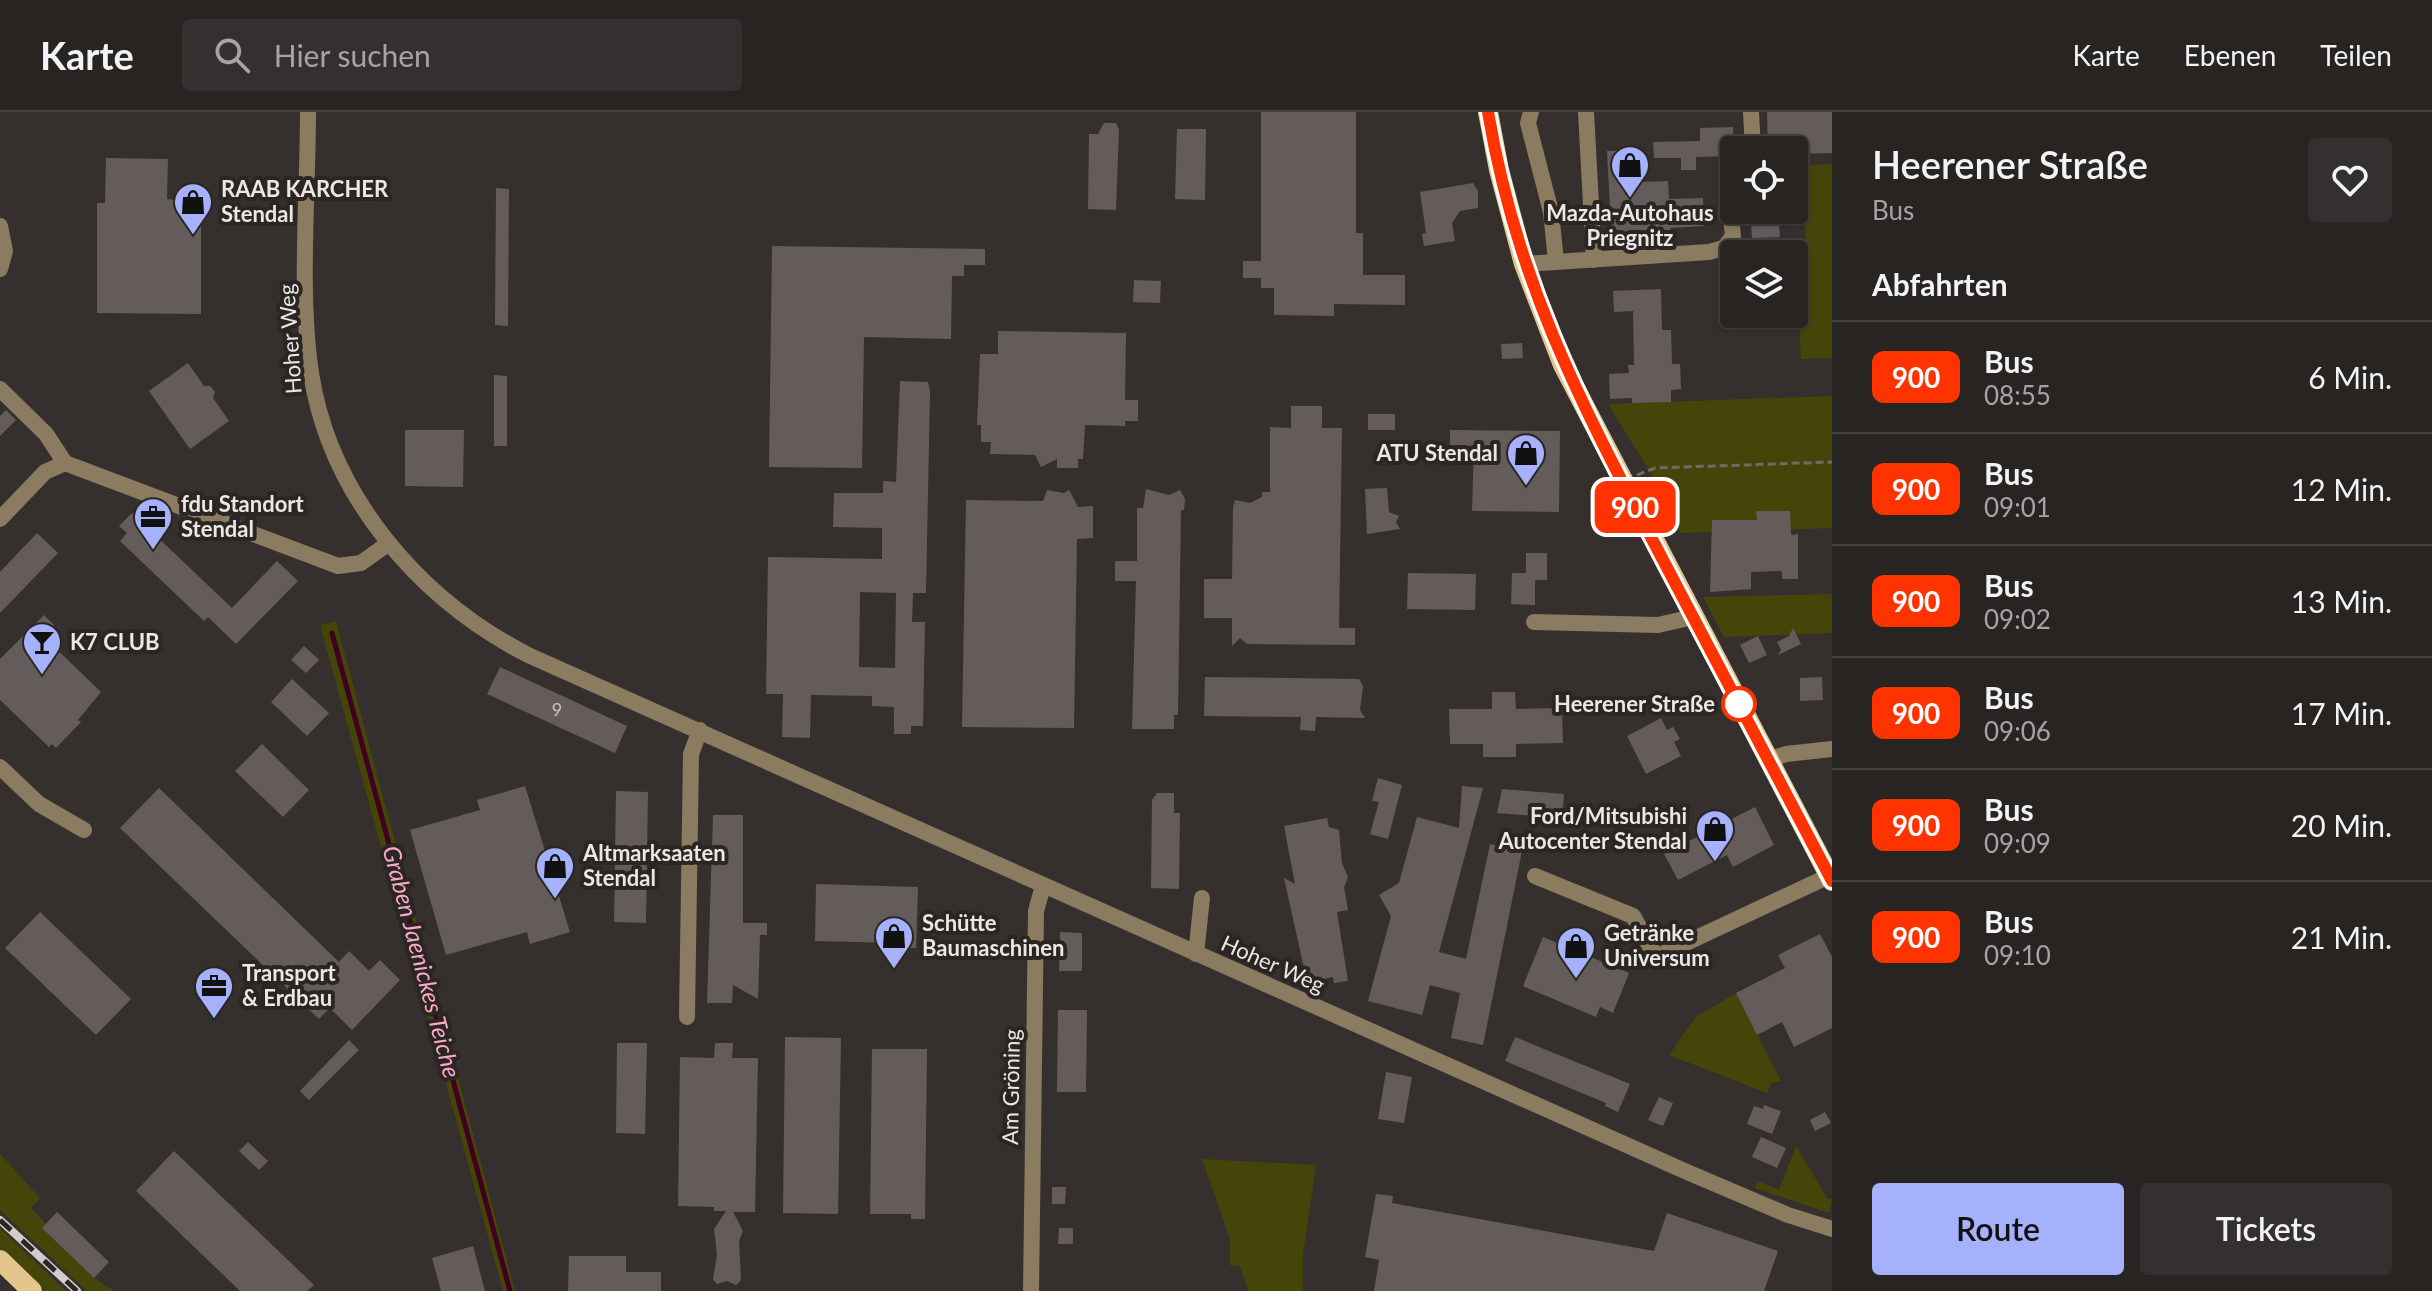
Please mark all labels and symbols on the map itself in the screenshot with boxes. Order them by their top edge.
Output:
shop icon: Mazda-Autohaus Priegnitz [1609,144,1651,199]
place label: RAAB KARCHER Stendal [221,175,389,227]
shop icon: RAAB KARCHER Stendal [172,181,214,236]
place label: Mazda-Autohaus Priegnitz [1546,199,1714,251]
street label: Hoher Weg [272,283,307,395]
shop icon: ATU Stendal [1505,432,1547,487]
place label: ATU Stendal [1375,439,1498,466]
line badge: 900 [1589,481,1681,533]
place label: fdu Standort Stendal [181,490,305,542]
office icon: fdu Standort Stendal [132,496,174,551]
bar icon: K7 CLUB [21,621,63,676]
place label: K7 CLUB [70,628,160,655]
marker: Heerener Straße [1722,687,1756,721]
place label: Heerener Straße [1554,690,1715,717]
house number: 9 [552,698,562,720]
place label: Ford/Mitsubishi Autocenter Stendal [1498,802,1687,854]
shop icon: Ford/Mitsubishi Autocenter Stendal [1694,808,1736,863]
place label: Altmarksaaten Stendal [582,839,726,891]
water label: Graben Jaenickes Teiche [377,842,467,1081]
shop icon: Altmarksaaten Stendal [534,845,576,900]
place label: Schütte Baumaschinen [922,909,1064,961]
shop icon: Schütte Baumaschinen [873,915,915,970]
place label: Getränke Universum [1604,919,1710,971]
shop icon: Getränke Universum [1555,925,1597,980]
street label: Hoher Weg [1217,929,1329,998]
place label: Transport & Erdbau [242,959,337,1011]
office icon: Transport & Erdbau [193,965,235,1020]
street label: Am Gröning [996,1029,1025,1145]

